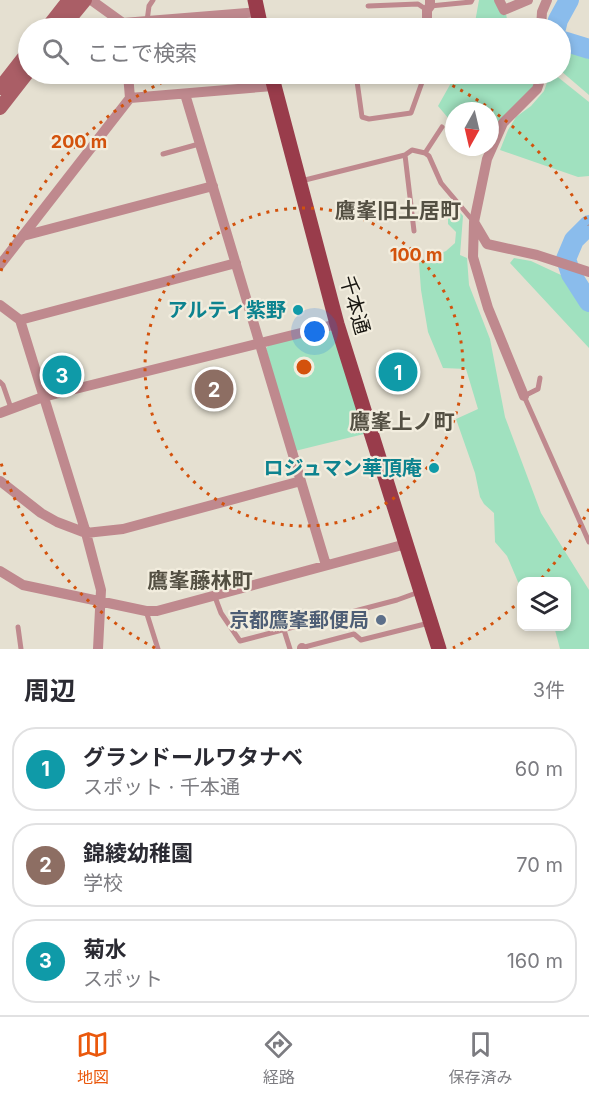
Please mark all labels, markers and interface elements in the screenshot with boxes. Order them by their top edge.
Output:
search box [18,18,571,84]
icon: search [39,35,72,68]
text: ここで検索 [87,40,197,66]
north arrow [445,102,499,156]
text: 200 m [51,131,107,152]
district label: 鷹峯旧土居町 [335,198,461,223]
text: 100 m [390,244,442,265]
street label: 千本通 [335,273,375,337]
place label: アルティ紫野 [167,298,286,322]
marker: アルティ紫野 [291,303,305,317]
your location [300,317,329,346]
pin: 1 [378,350,418,394]
pin: 3 [42,352,82,398]
centre of rings [294,357,314,377]
pin: 2 [194,366,234,412]
district label: 鷹峯上ノ町 [350,409,455,434]
place label: ロジュマン華頂庵 [263,456,422,480]
marker: ロジュマン華頂庵 [427,461,441,475]
district label: 鷹峯藤林町 [148,568,253,593]
map controls [517,577,571,631]
button: layers [517,577,571,631]
place label: 京都鷹峯郵便局 [229,608,369,632]
marker: 京都鷹峯郵便局 [374,613,388,627]
text: 周辺 [24,675,76,706]
text: 3件 [533,678,565,702]
text: グランドールワタナベ [83,744,303,770]
text: 1 [41,757,50,781]
text: 60 m [515,757,563,781]
text: スポット · 千本通 [83,775,240,799]
text: 錦綾幼稚園 [83,840,193,866]
text: 2 [39,853,52,877]
text: 70 m [516,853,563,877]
text: 学校 [83,871,123,895]
text: 菊水 [83,936,127,962]
text: 3 [39,949,52,973]
text: 160 m [507,949,563,973]
text: スポット [83,967,163,991]
tab: 地図 [76,1028,109,1088]
tab: 経路 [262,1028,295,1088]
tab: 保存済み [448,1028,512,1088]

